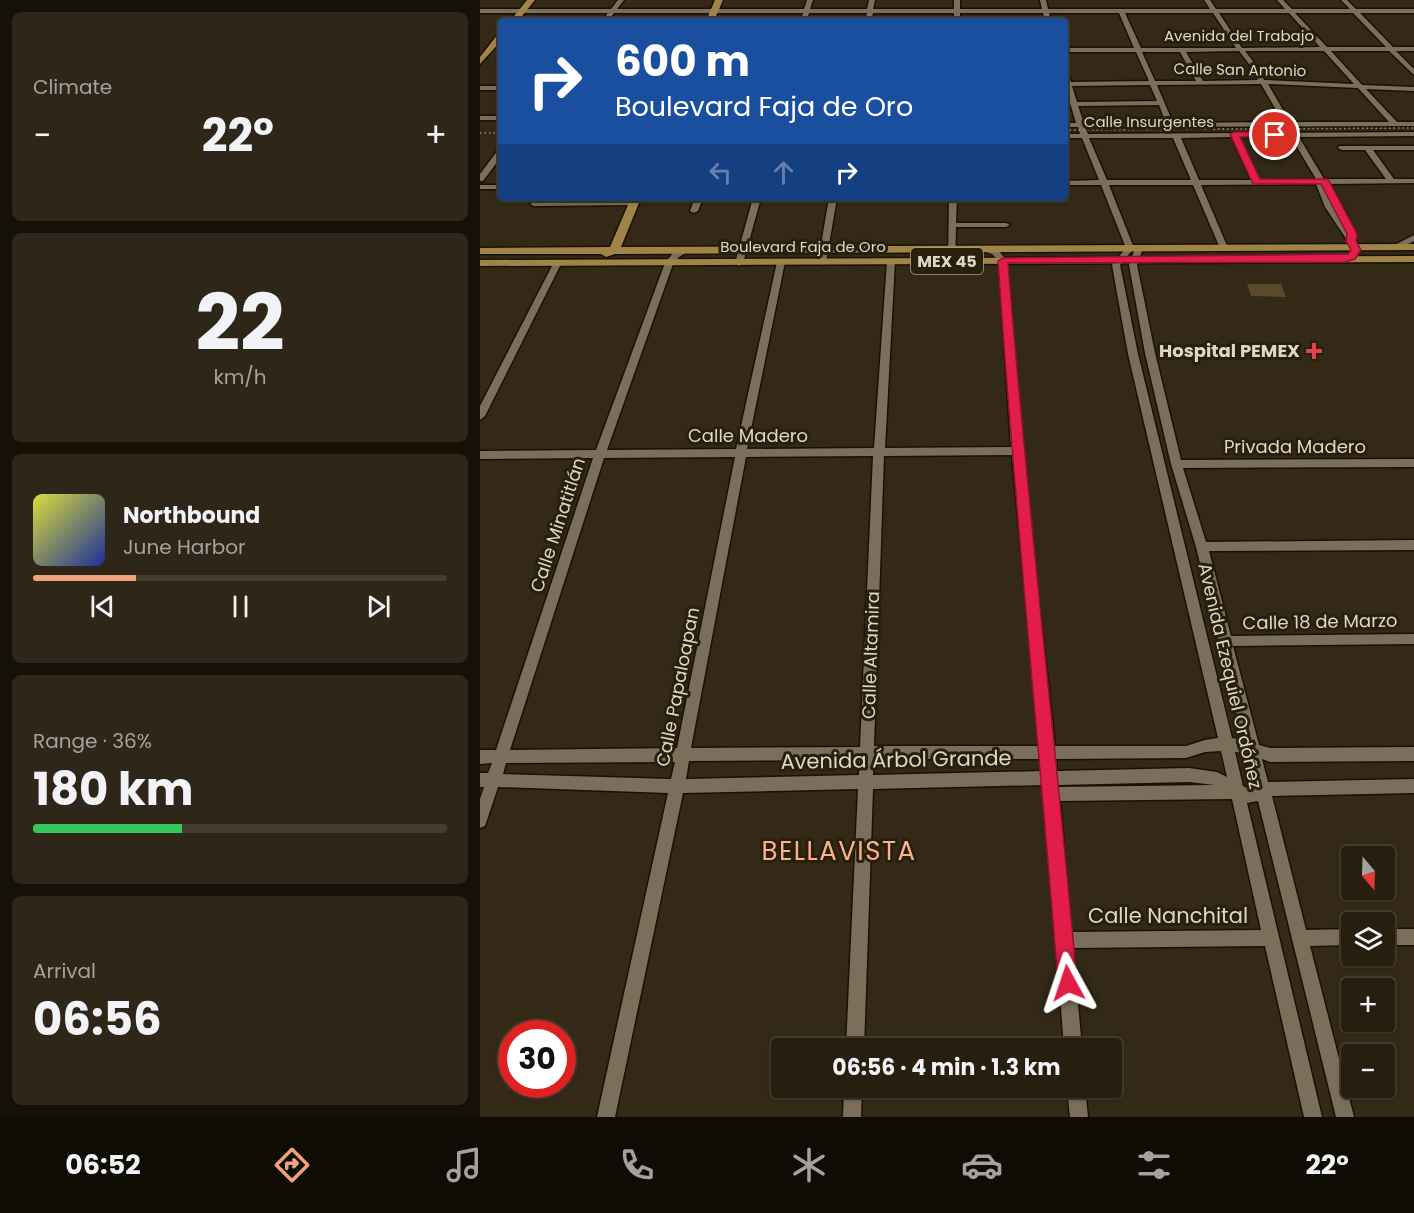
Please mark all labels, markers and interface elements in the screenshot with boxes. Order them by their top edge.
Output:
street label: Avenida del Trabajo [1164,25,1314,46]
text: 600 m [615,32,750,91]
icon: right [516,42,594,120]
street label: Calle San Antonio [1174,58,1306,81]
text: Climate [33,73,112,101]
text: Boulevard Faja de Oro [615,88,913,125]
text: 22° [202,104,274,167]
pin [1249,109,1300,160]
street label: Calle Insurgentes [1084,111,1214,132]
text: − [33,112,51,159]
text: + [424,112,447,159]
icon: arrive [1258,118,1291,151]
icon: left [704,156,737,189]
icon: ahead [767,156,800,189]
icon: right [830,156,863,189]
street label: Boulevard Faja de Oro [720,236,886,257]
road number: MEX 45 [911,248,983,274]
text: 22 [195,268,285,377]
place label: Hospital PEMEX [1159,338,1300,363]
marker: Hospital PEMEX [1305,342,1323,360]
text: km/h [213,363,267,391]
street label: Calle Madero [688,423,808,448]
street label: Privada Madero [1224,434,1366,459]
street label: Calle Minatitlán [524,454,591,595]
text: Northbound [123,500,260,531]
text: June Harbor [123,533,246,561]
street label: Avenida Ezequiel Ordóñez [1192,561,1269,791]
icon: previous [86,590,119,623]
icon: pause [224,590,257,623]
icon: next [362,590,395,623]
street label: Calle Altamira [856,591,885,719]
street label: Calle Papaloapan [650,605,705,769]
street label: Calle 18 de Marzo [1242,608,1398,635]
text: Range · 36% [33,727,152,755]
street label: Avenida Árbol Grande [780,743,1012,776]
text: 180 km [33,758,193,821]
district label: BELLAVISTA [761,833,917,869]
north arrow [1341,846,1395,900]
map controls [1341,846,1395,1098]
street label: Calle Nanchital [1088,901,1248,930]
button: layers [1341,912,1395,966]
position arrow [1036,951,1100,1015]
text: Arrival [33,957,96,985]
button: + [1341,978,1395,1032]
text: 06:56 [33,988,162,1051]
speed limit sign: 30 [498,1020,576,1098]
button: − [1341,1044,1395,1098]
text: 06:56 · 4 min · 1.3 km [832,1052,1061,1083]
icon: directions [271,1144,313,1186]
icon: music [443,1144,485,1186]
icon: phone [616,1144,658,1186]
icon: climate [788,1144,830,1186]
icon: car [961,1144,1003,1186]
icon: filters [1133,1144,1175,1186]
text: 06:52 [65,1146,141,1183]
text: 22° [1305,1146,1349,1183]

